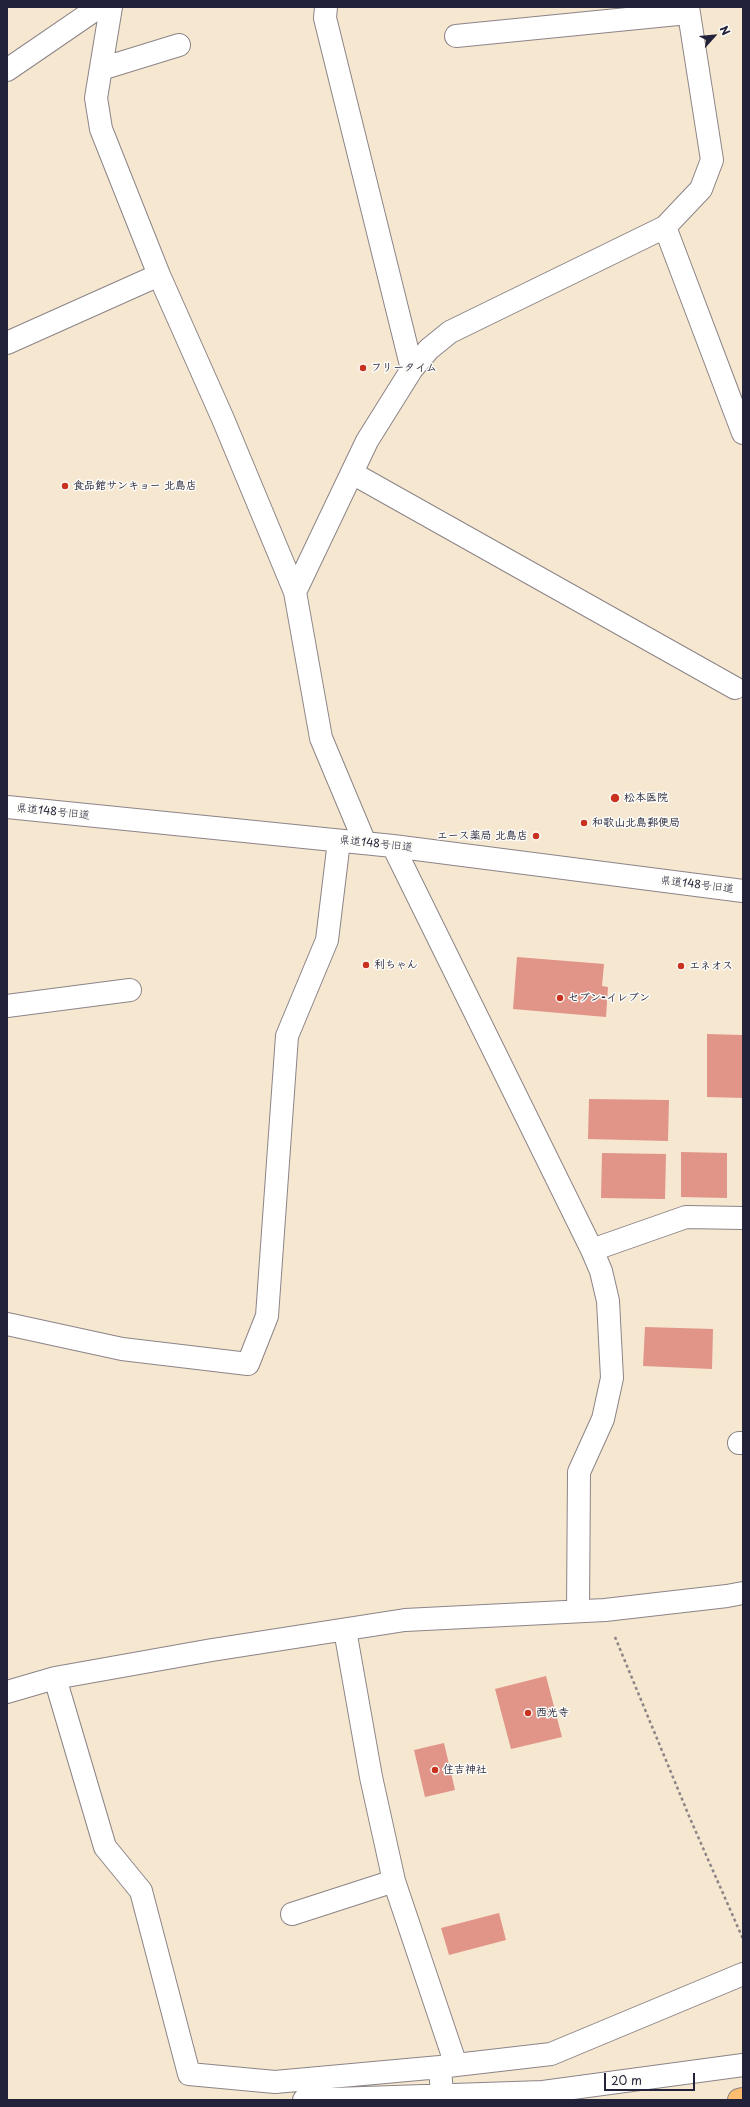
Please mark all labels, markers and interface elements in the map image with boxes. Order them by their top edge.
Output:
north arrow [694,16,734,56]
text: N [716,23,735,38]
place label: フリータイム [371,361,437,375]
marker: フリータイム [358,363,368,373]
place label: 食品館サンキョー 北島店 [73,479,197,493]
marker: 食品館サンキョー 北島店 [60,481,70,491]
place label: 松本医院 [624,791,668,805]
marker: 松本医院 [609,792,621,804]
street label: 県道148号旧道 [16,802,90,822]
place label: 和歌山北島郵便局 [592,816,680,830]
marker: 和歌山北島郵便局 [579,818,589,828]
place label: エース薬局 北島店 [437,829,528,843]
marker: エース薬局 北島店 [531,831,541,841]
street label: 県道148号旧道 [339,834,413,854]
street label: 県道148号旧道 [659,874,735,896]
place label: 利ちゃん [374,958,418,972]
place label: エネオス [689,959,733,973]
marker: 利ちゃん [361,960,371,970]
marker: エネオス [676,961,686,971]
place label: セブン-イレブン [568,991,650,1005]
marker: セブン-イレブン [555,993,565,1003]
place label: 西光寺 [536,1706,569,1720]
marker: 西光寺 [523,1708,533,1718]
place label: 住吉神社 [443,1763,487,1777]
marker: 住吉神社 [430,1765,440,1775]
scale bar [606,2065,697,2091]
text: 20 m [611,2071,642,2089]

